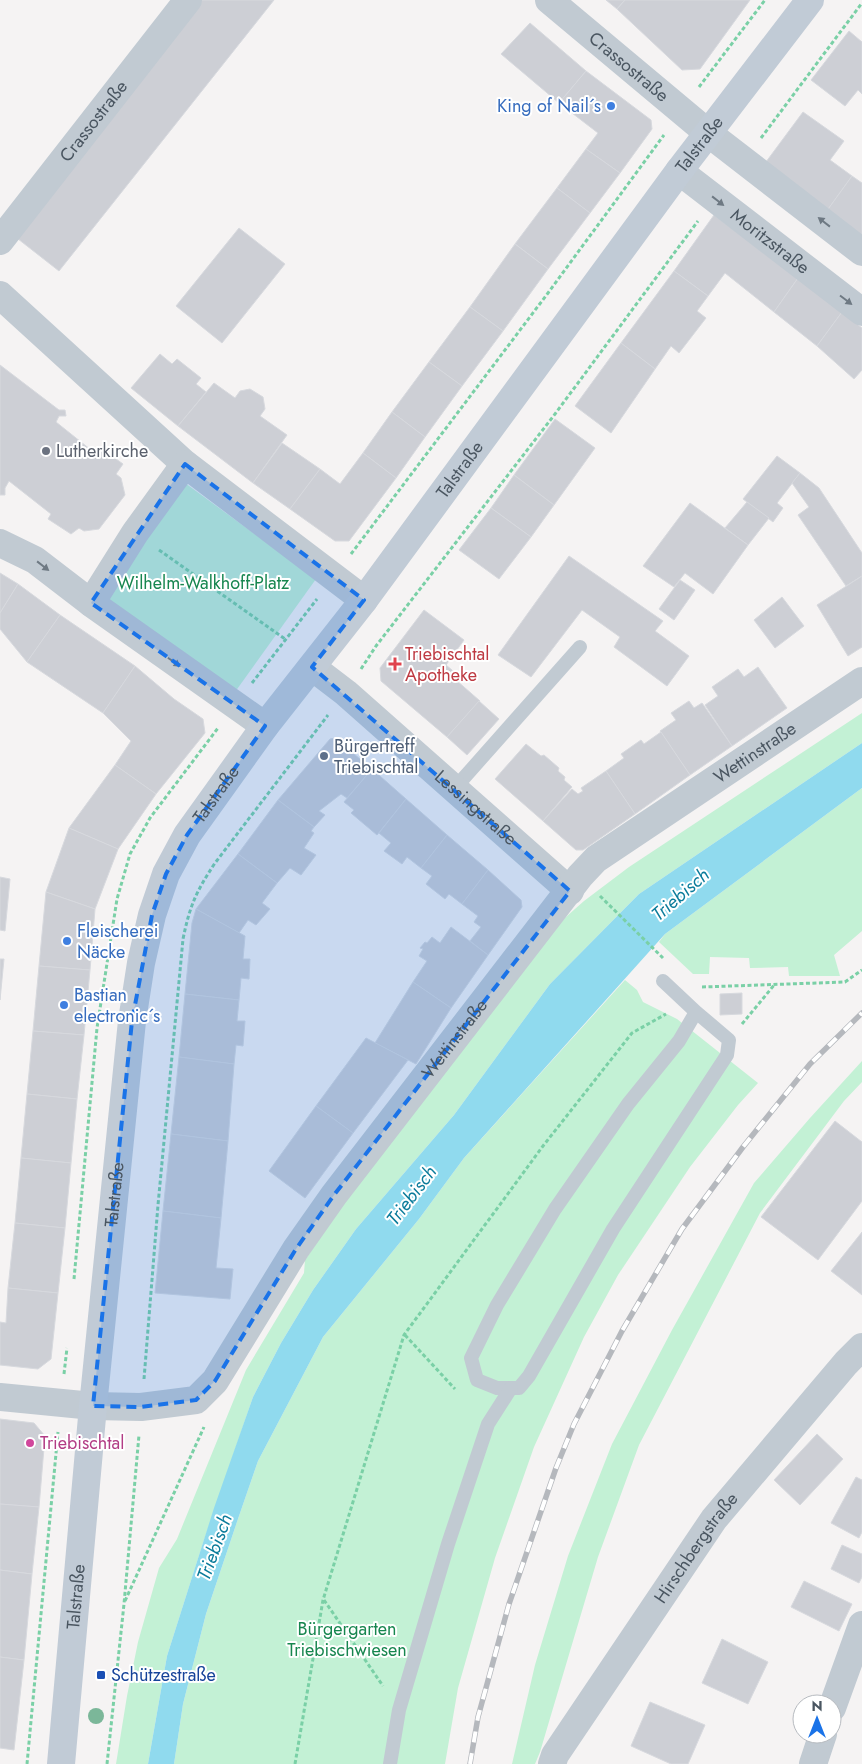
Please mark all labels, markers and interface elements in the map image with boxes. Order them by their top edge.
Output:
street label: Crassostraße [583,25,674,108]
street label: Crassostraße [53,75,134,168]
place label: King of Nail´s [497,93,601,119]
marker: King of Nail´s [605,100,617,112]
street label: Talstraße [669,111,730,178]
one-way arrow [711,195,724,206]
street label: Moritzstraße [725,202,815,280]
one-way arrow [817,217,830,228]
one-way arrow [839,295,853,305]
street label: Talstraße [430,436,490,504]
place label: Lutherkirche [56,438,148,464]
marker: Lutherkirche [40,445,52,457]
one-way arrow [36,561,49,572]
park label: Wilhelm-Walkhoff-Platz [117,570,290,596]
place label: Triebischtal Apotheke [405,641,489,688]
one-way arrow [167,657,181,667]
marker: Triebischtal Apotheke [389,658,401,670]
street label: Wettinstraße [708,716,801,790]
place label: Bürgertreff Triebischtal [334,733,418,780]
marker: Bürgertreff Triebischtal [318,750,330,762]
street label: Talstraße [187,760,246,828]
street label: Lessingstraße [429,764,523,851]
water label: Triebisch [645,862,715,927]
place label: Fleischerei Näcke [77,918,159,965]
marker: Fleischerei Näcke [61,935,73,947]
place label: Bastian electronic´s [74,982,160,1029]
street label: Wettinstraße [415,993,494,1084]
marker: Bastian electronic´s [58,999,70,1011]
water label: Triebisch [380,1160,443,1231]
street label: Talstraße [98,1161,131,1228]
place label: Triebischtal [40,1430,124,1456]
marker: Triebischtal [24,1437,36,1449]
street label: Hirschbergstraße [648,1487,744,1609]
water label: Triebisch [190,1510,239,1584]
street label: Talstraße [60,1563,92,1630]
park label: Bürgergarten Triebischwiesen [287,1616,407,1663]
place label: Schützestraße [111,1662,216,1688]
marker: Schützestraße [95,1669,107,1681]
north arrow [792,1694,842,1744]
text: N [811,1696,823,1716]

